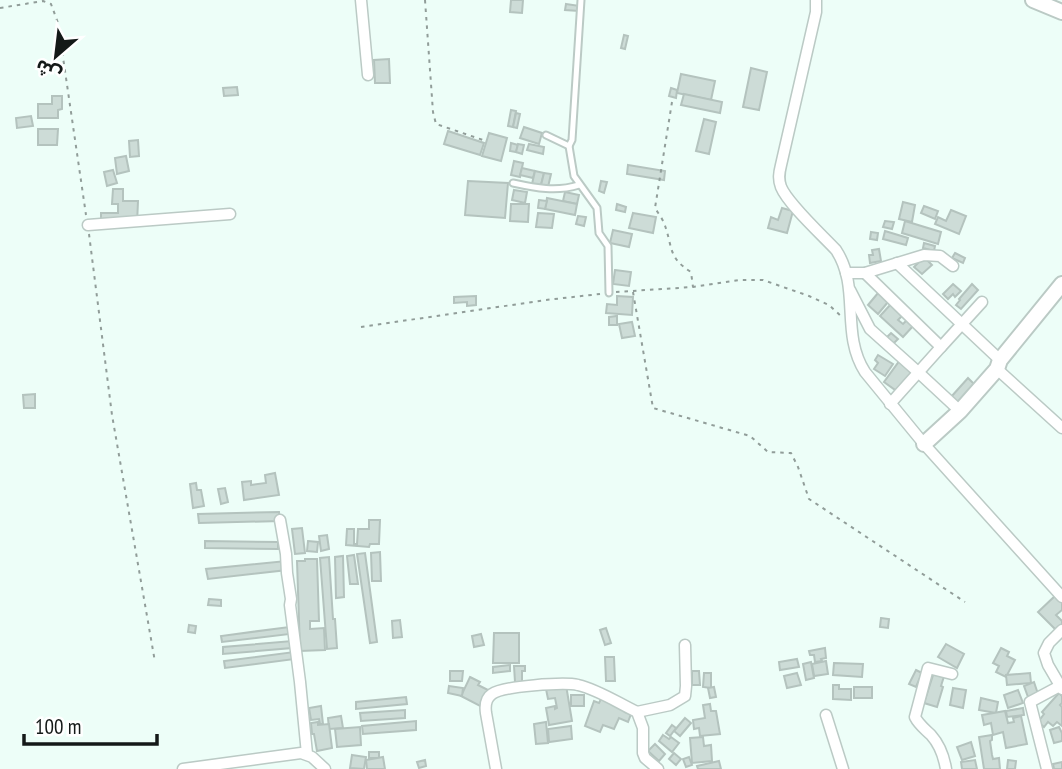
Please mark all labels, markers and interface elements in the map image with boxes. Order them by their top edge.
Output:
north arrow [21,21,91,91]
text: ش [31,54,65,88]
scale bar [24,702,158,746]
text: 100 m [35,713,81,740]

